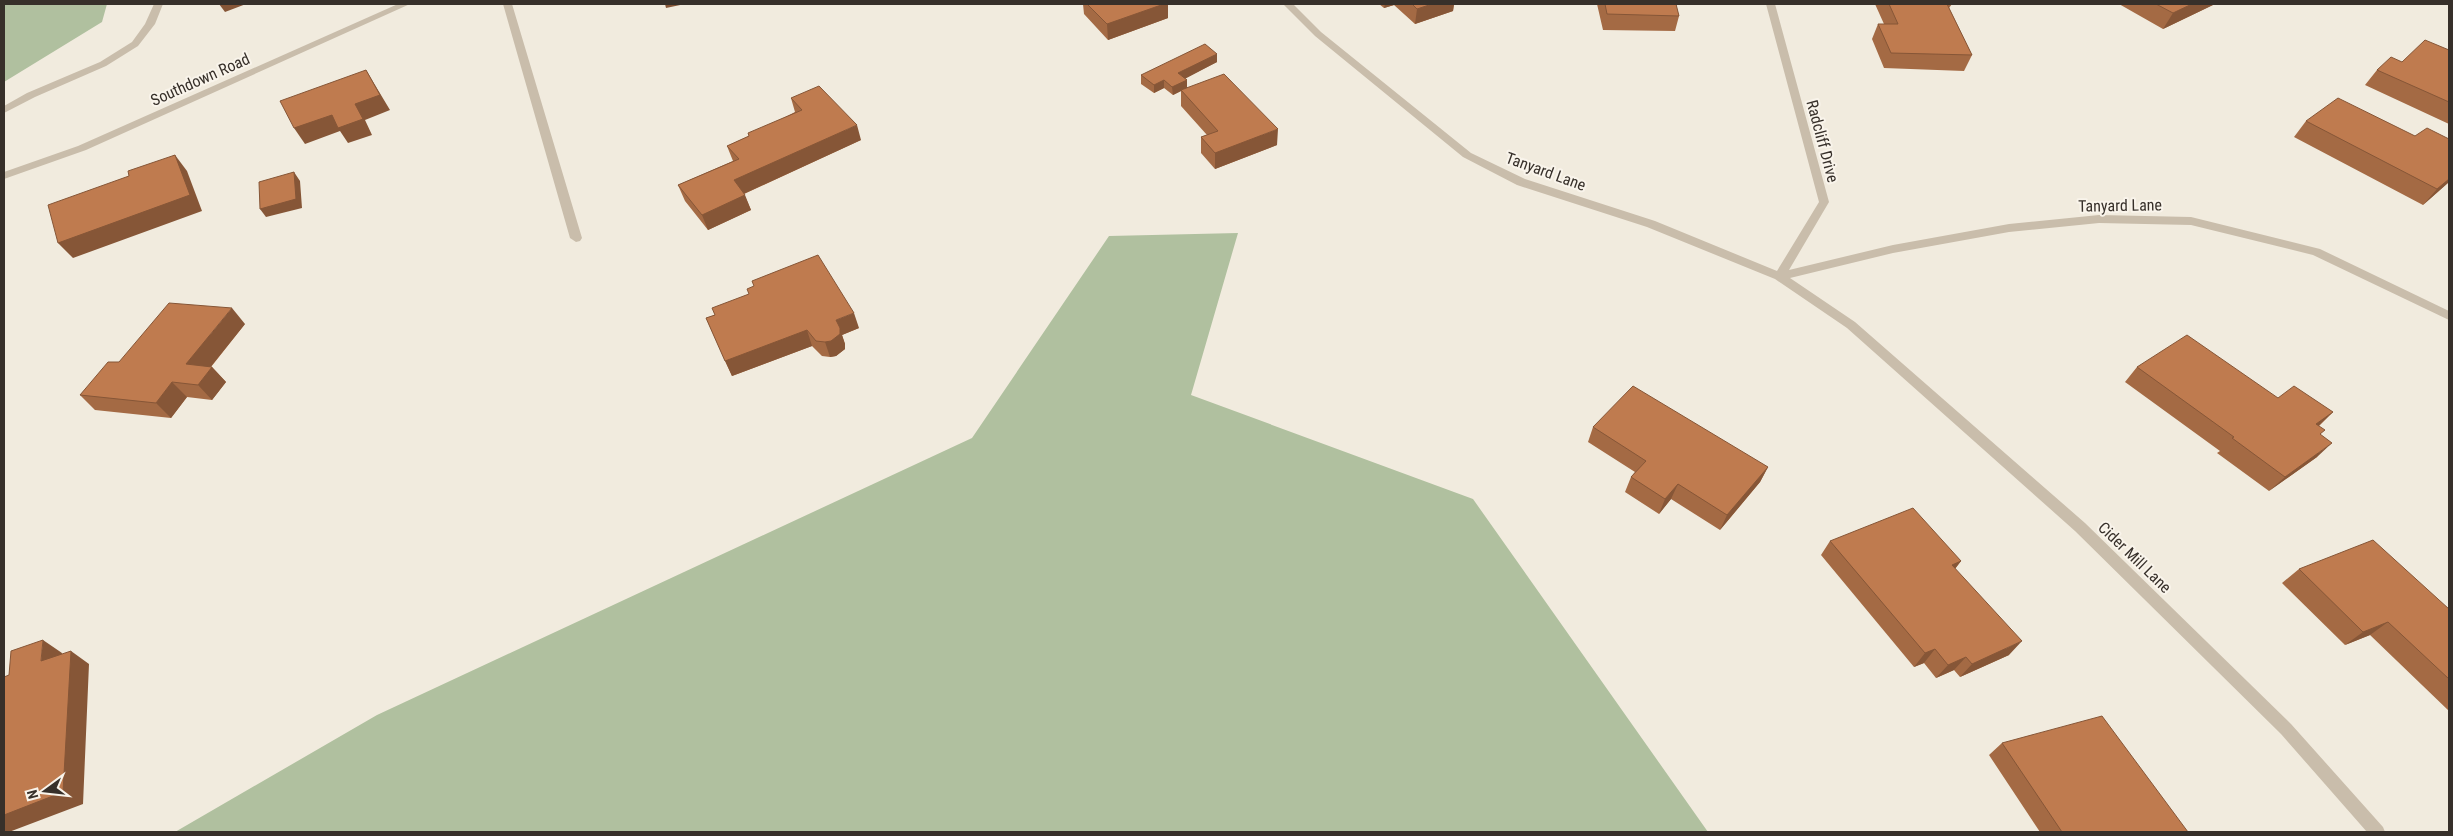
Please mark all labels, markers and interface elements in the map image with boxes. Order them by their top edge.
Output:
street label: Southdown Road [148,49,253,110]
street label: Radcliff Drive [1802,98,1843,184]
street label: Tanyard Lane [1503,148,1589,195]
street label: Tanyard Lane [2078,195,2162,216]
street label: Cider Mill Lane [2094,518,2175,597]
north arrow [20,766,70,816]
text: N [24,788,41,801]

